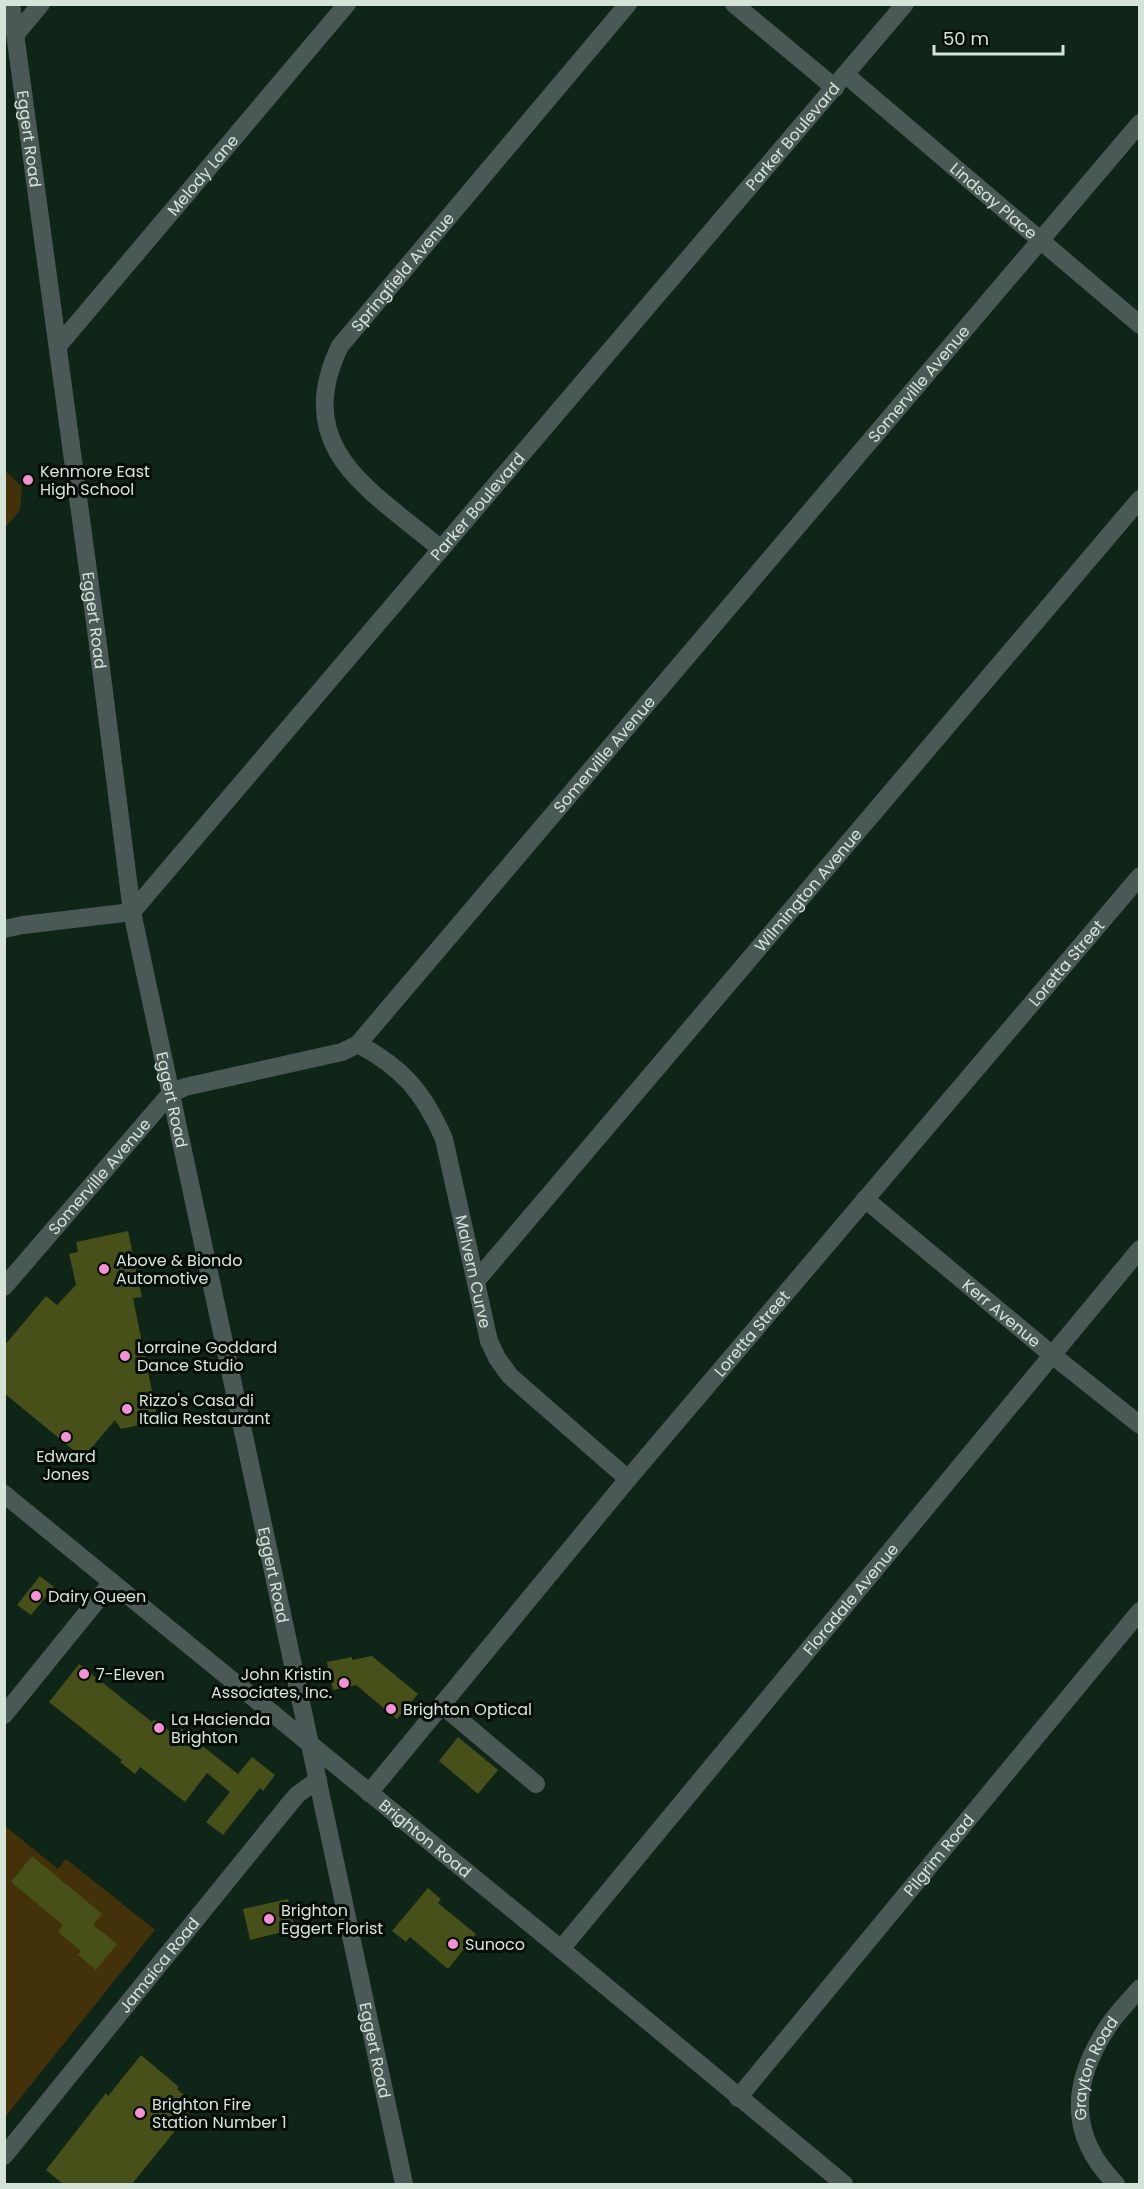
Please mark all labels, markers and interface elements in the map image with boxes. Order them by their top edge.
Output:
scale bar [934,18,1063,56]
text: 50 m [943,26,989,51]
street label: Parker Boulevard [740,78,845,196]
street label: Eggert Road [11,89,47,189]
street label: Melody Lane [162,130,244,221]
street label: Lindsay Place [945,157,1042,245]
street label: Springfield Avenue [346,208,460,337]
street label: Somerville Avenue [863,320,975,448]
street label: Parker Boulevard [425,448,530,566]
place label: Kenmore East High School [40,460,150,501]
marker: Kenmore East High School [21,473,35,487]
street label: Eggert Road [76,571,112,670]
street label: Somerville Avenue [548,691,661,818]
street label: Wilmington Avenue [749,823,868,957]
street label: Loretta Street [1023,915,1110,1011]
street label: Eggert Road [150,1050,193,1150]
street label: Somerville Avenue [43,1113,156,1240]
street label: Malvern Curve [449,1213,497,1331]
place label: Above & Biondo Automotive [116,1249,242,1290]
marker: Above & Biondo Automotive [97,1262,111,1276]
street label: Kerr Avenue [957,1274,1046,1353]
street label: Loretta Street [709,1286,795,1382]
place label: Lorraine Goddard Dance Studio [137,1336,277,1377]
marker: Lorraine Goddard Dance Studio [118,1349,132,1363]
place label: Rizzo's Casa di Italia Restaurant [139,1389,270,1430]
marker: Rizzo's Casa di Italia Restaurant [120,1402,134,1416]
marker: Edward Jones [59,1430,73,1444]
place label: Edward Jones [36,1445,96,1486]
street label: Eggert Road [252,1525,295,1625]
street label: Floradale Avenue [798,1539,904,1660]
place label: Dairy Queen [48,1585,146,1608]
marker: Dairy Queen [29,1589,43,1603]
place label: 7-Eleven [96,1663,165,1686]
place label: John Kristin Associates, Inc. [211,1663,332,1704]
marker: 7-Eleven [77,1667,91,1681]
marker: John Kristin Associates, Inc. [337,1676,351,1690]
place label: Brighton Optical [403,1698,532,1721]
marker: Brighton Optical [384,1702,398,1716]
place label: La Hacienda Brighton [171,1708,270,1749]
marker: La Hacienda Brighton [152,1721,166,1735]
street label: Brighton Road [374,1794,476,1883]
street label: Pilgrim Road [898,1809,980,1901]
place label: Brighton Eggert Florist [281,1899,383,1940]
marker: Brighton Eggert Florist [262,1912,276,1926]
street label: Jamaica Road [114,1913,205,2018]
place label: Sunoco [465,1933,525,1956]
marker: Sunoco [446,1937,460,1951]
street label: Eggert Road [353,2000,396,2100]
street label: Grayton Road [1069,2012,1124,2121]
place label: Brighton Fire Station Number 1 [152,2093,287,2134]
marker: Brighton Fire Station Number 1 [133,2106,147,2120]

